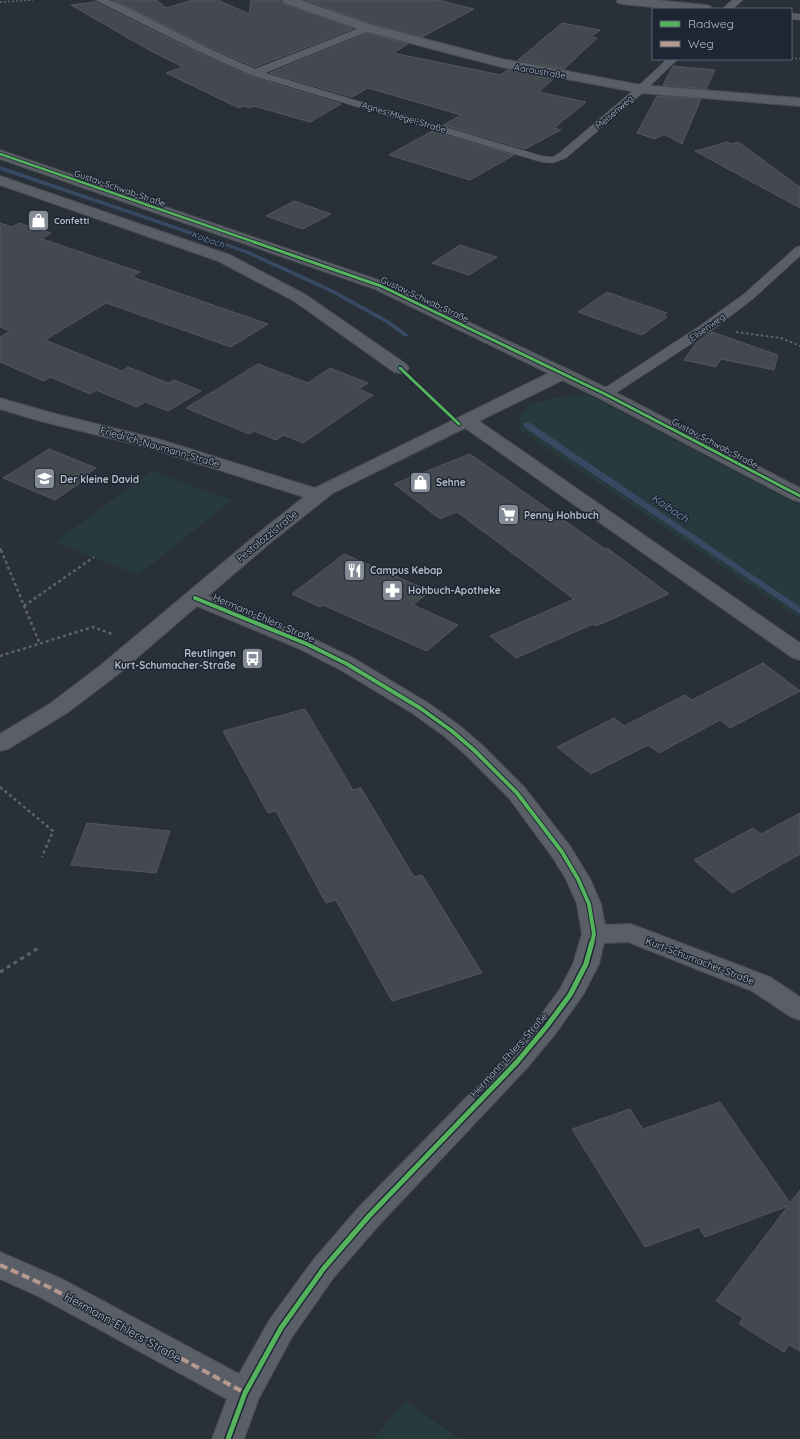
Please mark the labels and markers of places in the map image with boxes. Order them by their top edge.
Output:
shop icon: Confetti [26,207,52,233]
place label: Confetti [54,215,89,226]
school or university icon: Der kleine David [32,466,58,492]
shop icon: Sehne [407,469,433,495]
place label: Der kleine David [60,473,139,486]
place label: Sehne [436,476,466,489]
supermarket icon: Penny Hohbuch [496,502,522,528]
place label: Penny Hohbuch [524,509,599,522]
restaurant icon: Campus Kebap [342,557,368,583]
place label: Campus Kebap [370,564,443,577]
pharmacy icon: Hohbuch-Apotheke [380,577,406,603]
place label: Hohbuch-Apotheke [408,584,501,597]
bus stop icon: Reutlingen Kurt-Schumacher-Straße [239,646,265,672]
place label: Reutlingen Kurt-Schumacher-Straße [115,647,236,672]

